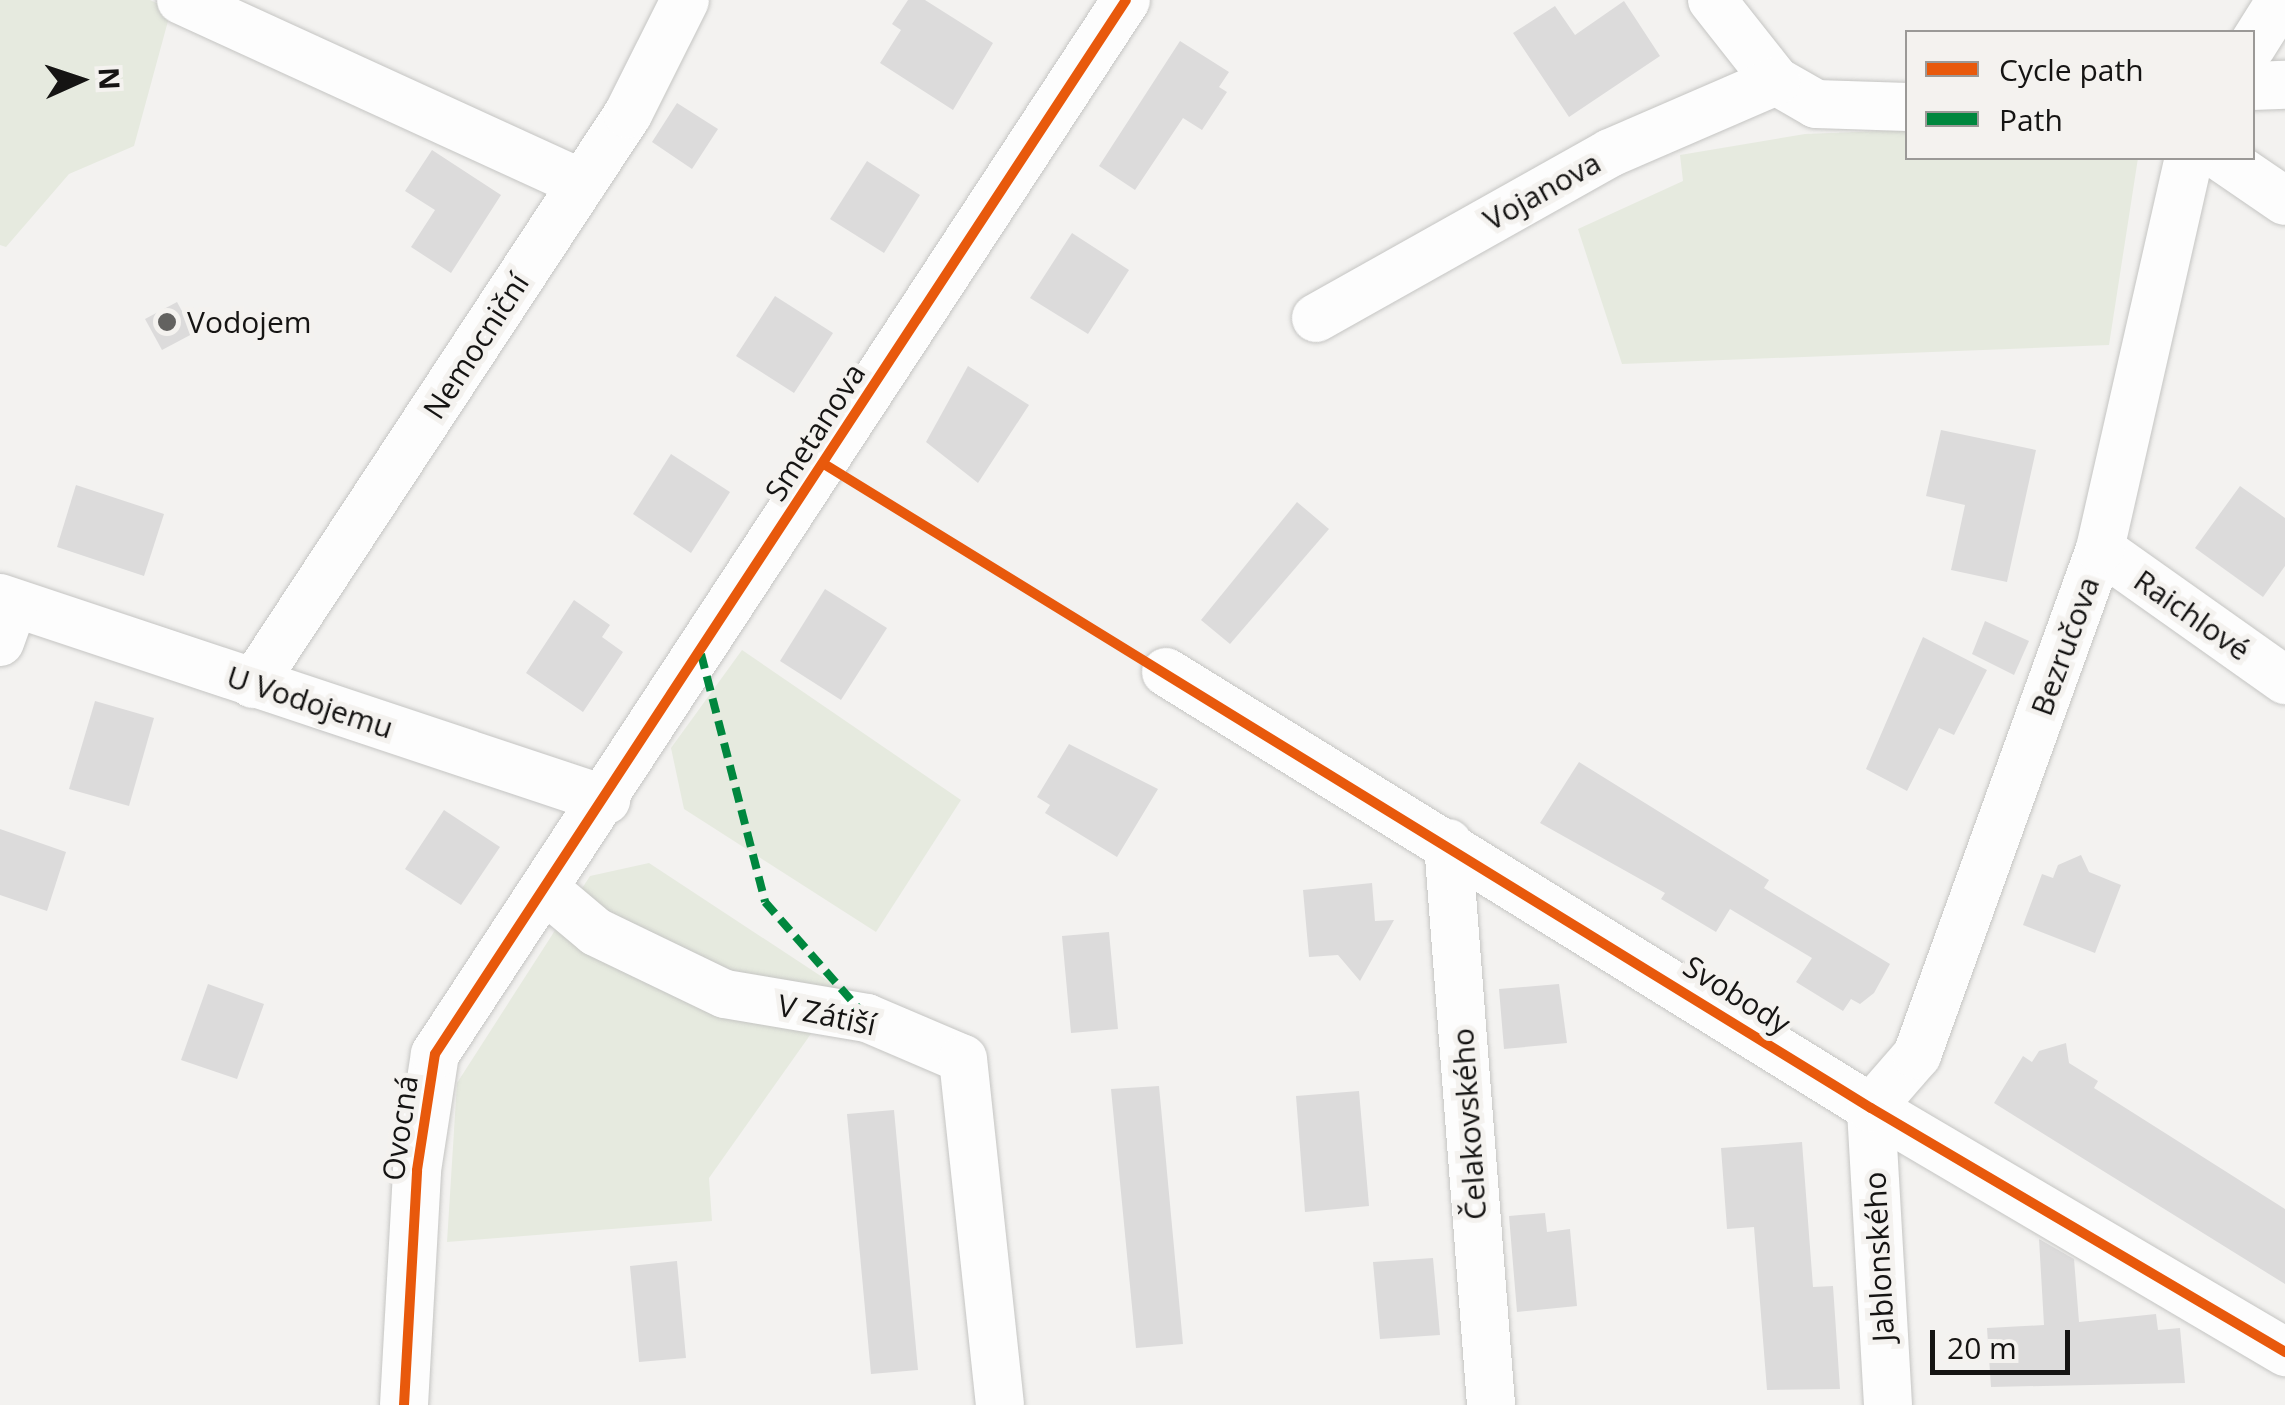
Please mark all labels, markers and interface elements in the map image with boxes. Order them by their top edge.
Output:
north arrow [30,30,130,130]
legend [1905,30,2255,160]
text: Cycle path [1999,49,2144,90]
text: N [90,66,130,91]
text: Path [1999,99,2063,140]
street label: Vojanova [1477,144,1607,238]
street label: Nemocniční [416,267,536,425]
place label: Vodojem [187,304,312,340]
marker: Vodojem [156,311,178,333]
street label: Smetanova [757,357,873,507]
street label: Raichlové [2127,562,2257,668]
street label: Bezručova [2023,572,2107,720]
street label: U Vodojemu [222,658,398,746]
street label: Svobody [1677,948,1797,1042]
street label: V Zátiší [775,987,879,1043]
street label: Čelakovského [1444,1027,1494,1221]
street label: Ovocná [375,1073,425,1183]
street label: Jablonského [1857,1171,1901,1343]
scale bar [1935,1310,2075,1372]
text: 20 m [1947,1327,2017,1368]

